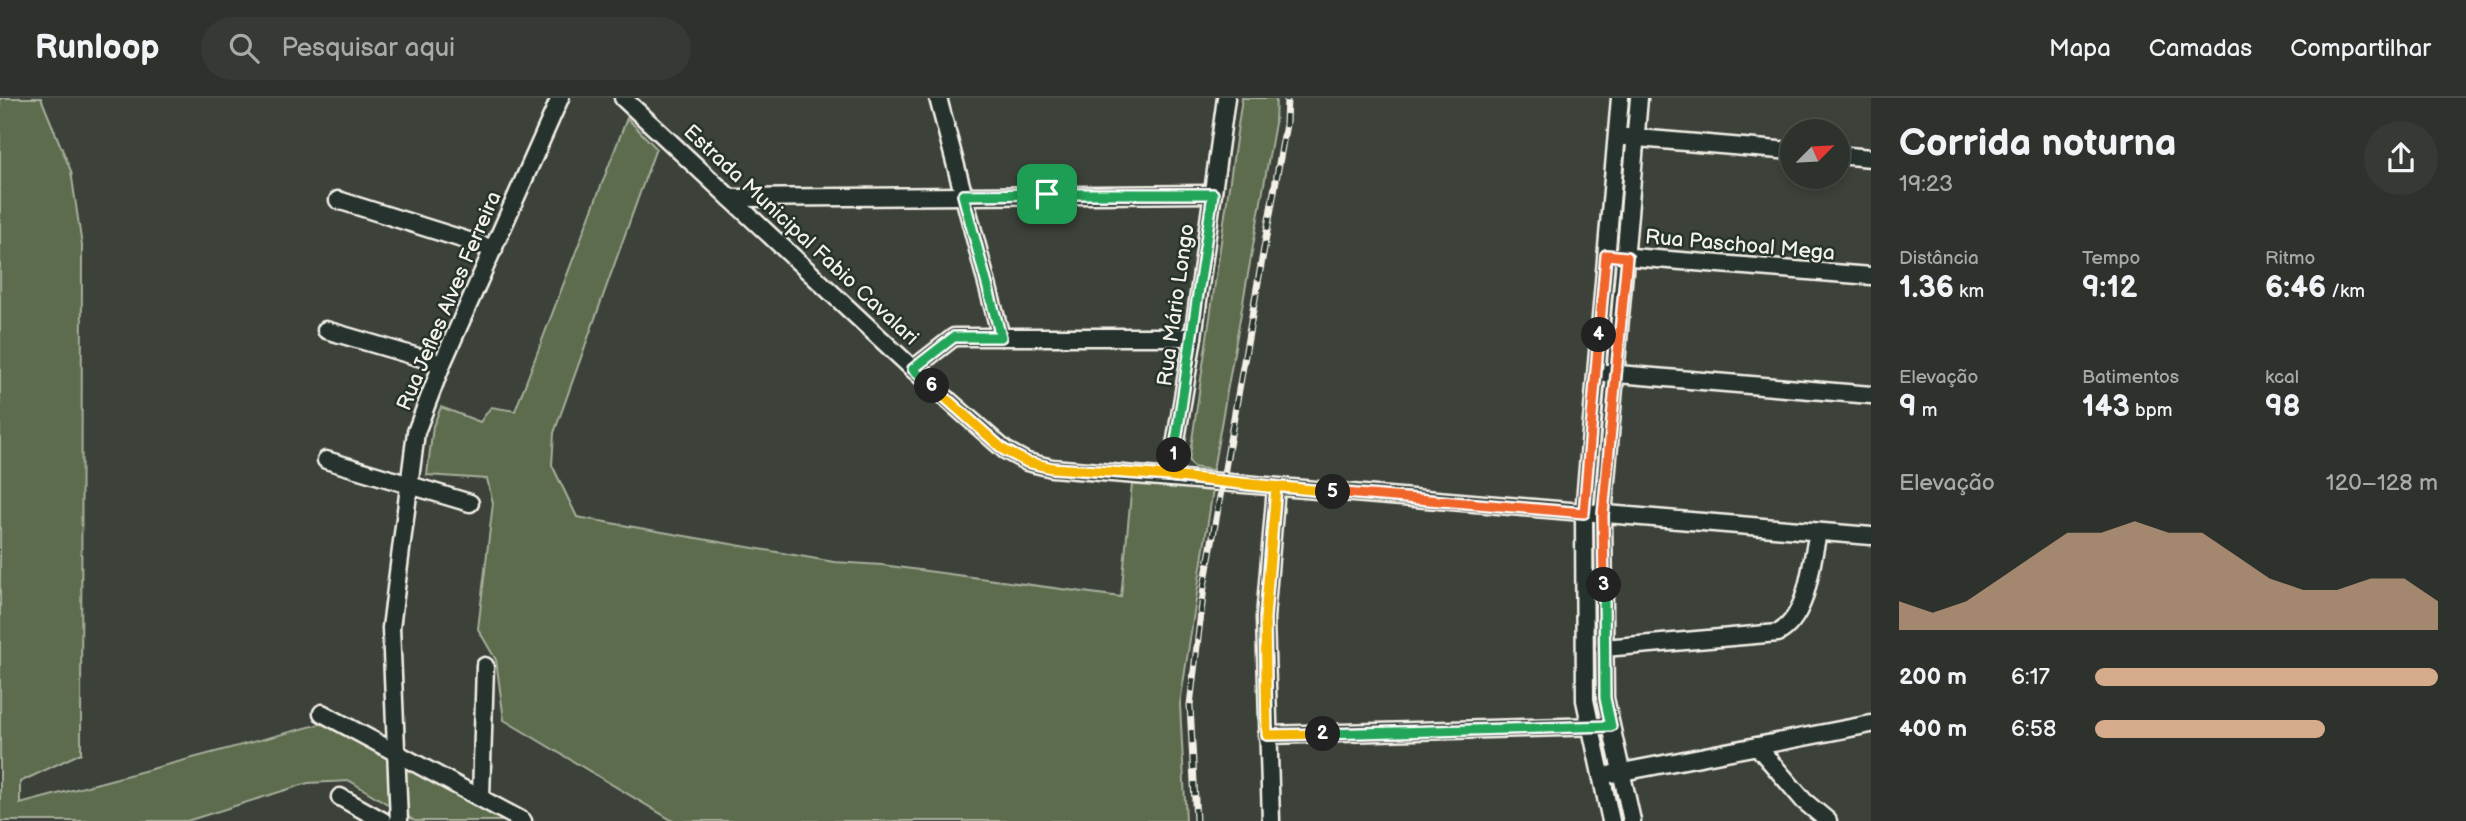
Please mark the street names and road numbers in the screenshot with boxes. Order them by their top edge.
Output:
street label: Estrada Municipal Fabio Cavalari [678,119,924,351]
street label: Rua Jefles Alves Ferreira [391,188,507,414]
street label: Rua Mário Longo [1152,222,1200,388]
street label: Rua Paschoal Mega [1644,224,1836,266]

